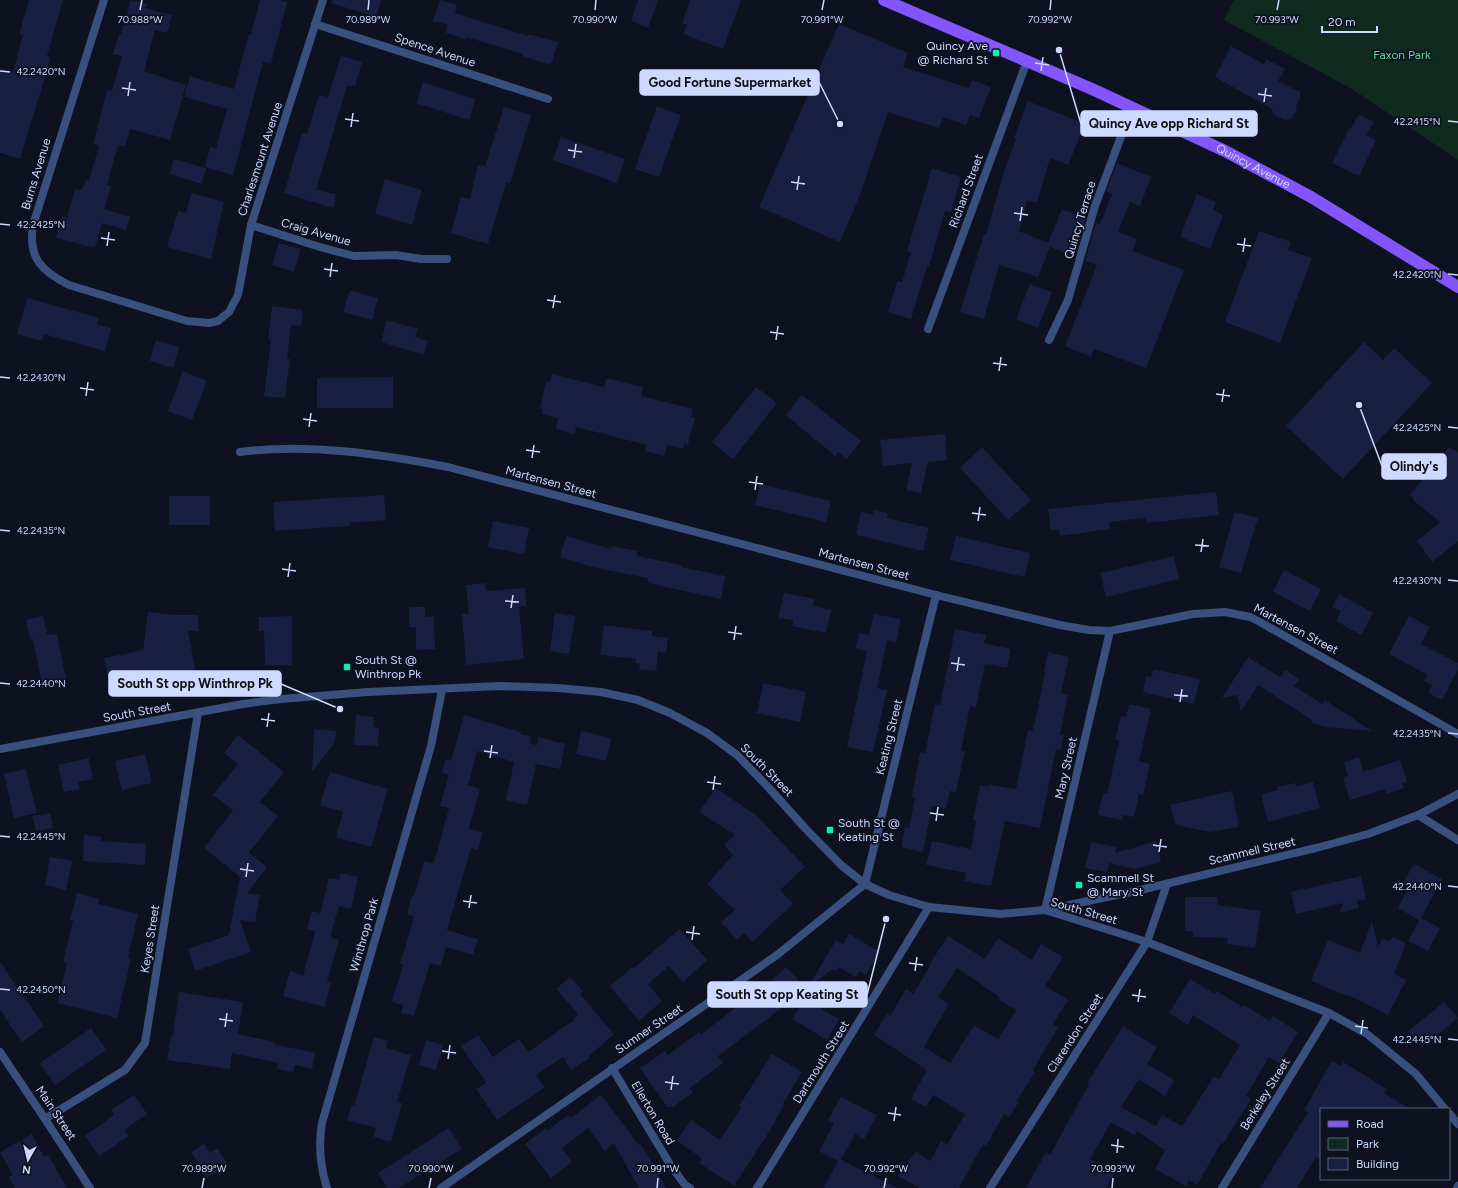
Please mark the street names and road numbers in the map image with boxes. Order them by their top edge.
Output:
street label: Spence Avenue [393,30,478,70]
street label: Charlesmount Avenue [235,100,285,218]
street label: Burns Avenue [18,136,54,211]
street label: Quincy Avenue [1214,141,1293,192]
street label: Richard Street [946,152,986,230]
street label: Quincy Terrace [1061,179,1099,261]
street label: Craig Avenue [279,215,353,249]
street label: Martensen Street [504,463,598,501]
street label: Martensen Street [817,545,911,583]
street label: Martensen Street [1251,601,1341,657]
street label: Keating Street [873,697,905,776]
street label: South Street [102,699,173,725]
street label: Mary Street [1052,735,1080,800]
street label: South Street [738,741,797,800]
street label: Scammell Street [1207,834,1297,868]
street label: South Street [1049,895,1119,927]
street label: Winthrop Park [347,896,381,974]
street label: Keyes Street [138,904,162,974]
street label: Clarendon Street [1044,990,1106,1075]
street label: Sumner Street [613,1001,686,1057]
street label: Dartmouth Street [790,1018,852,1106]
street label: Berkeley Street [1237,1055,1293,1133]
street label: Ellerton Road [629,1079,677,1147]
street label: Main Street [33,1083,79,1143]

